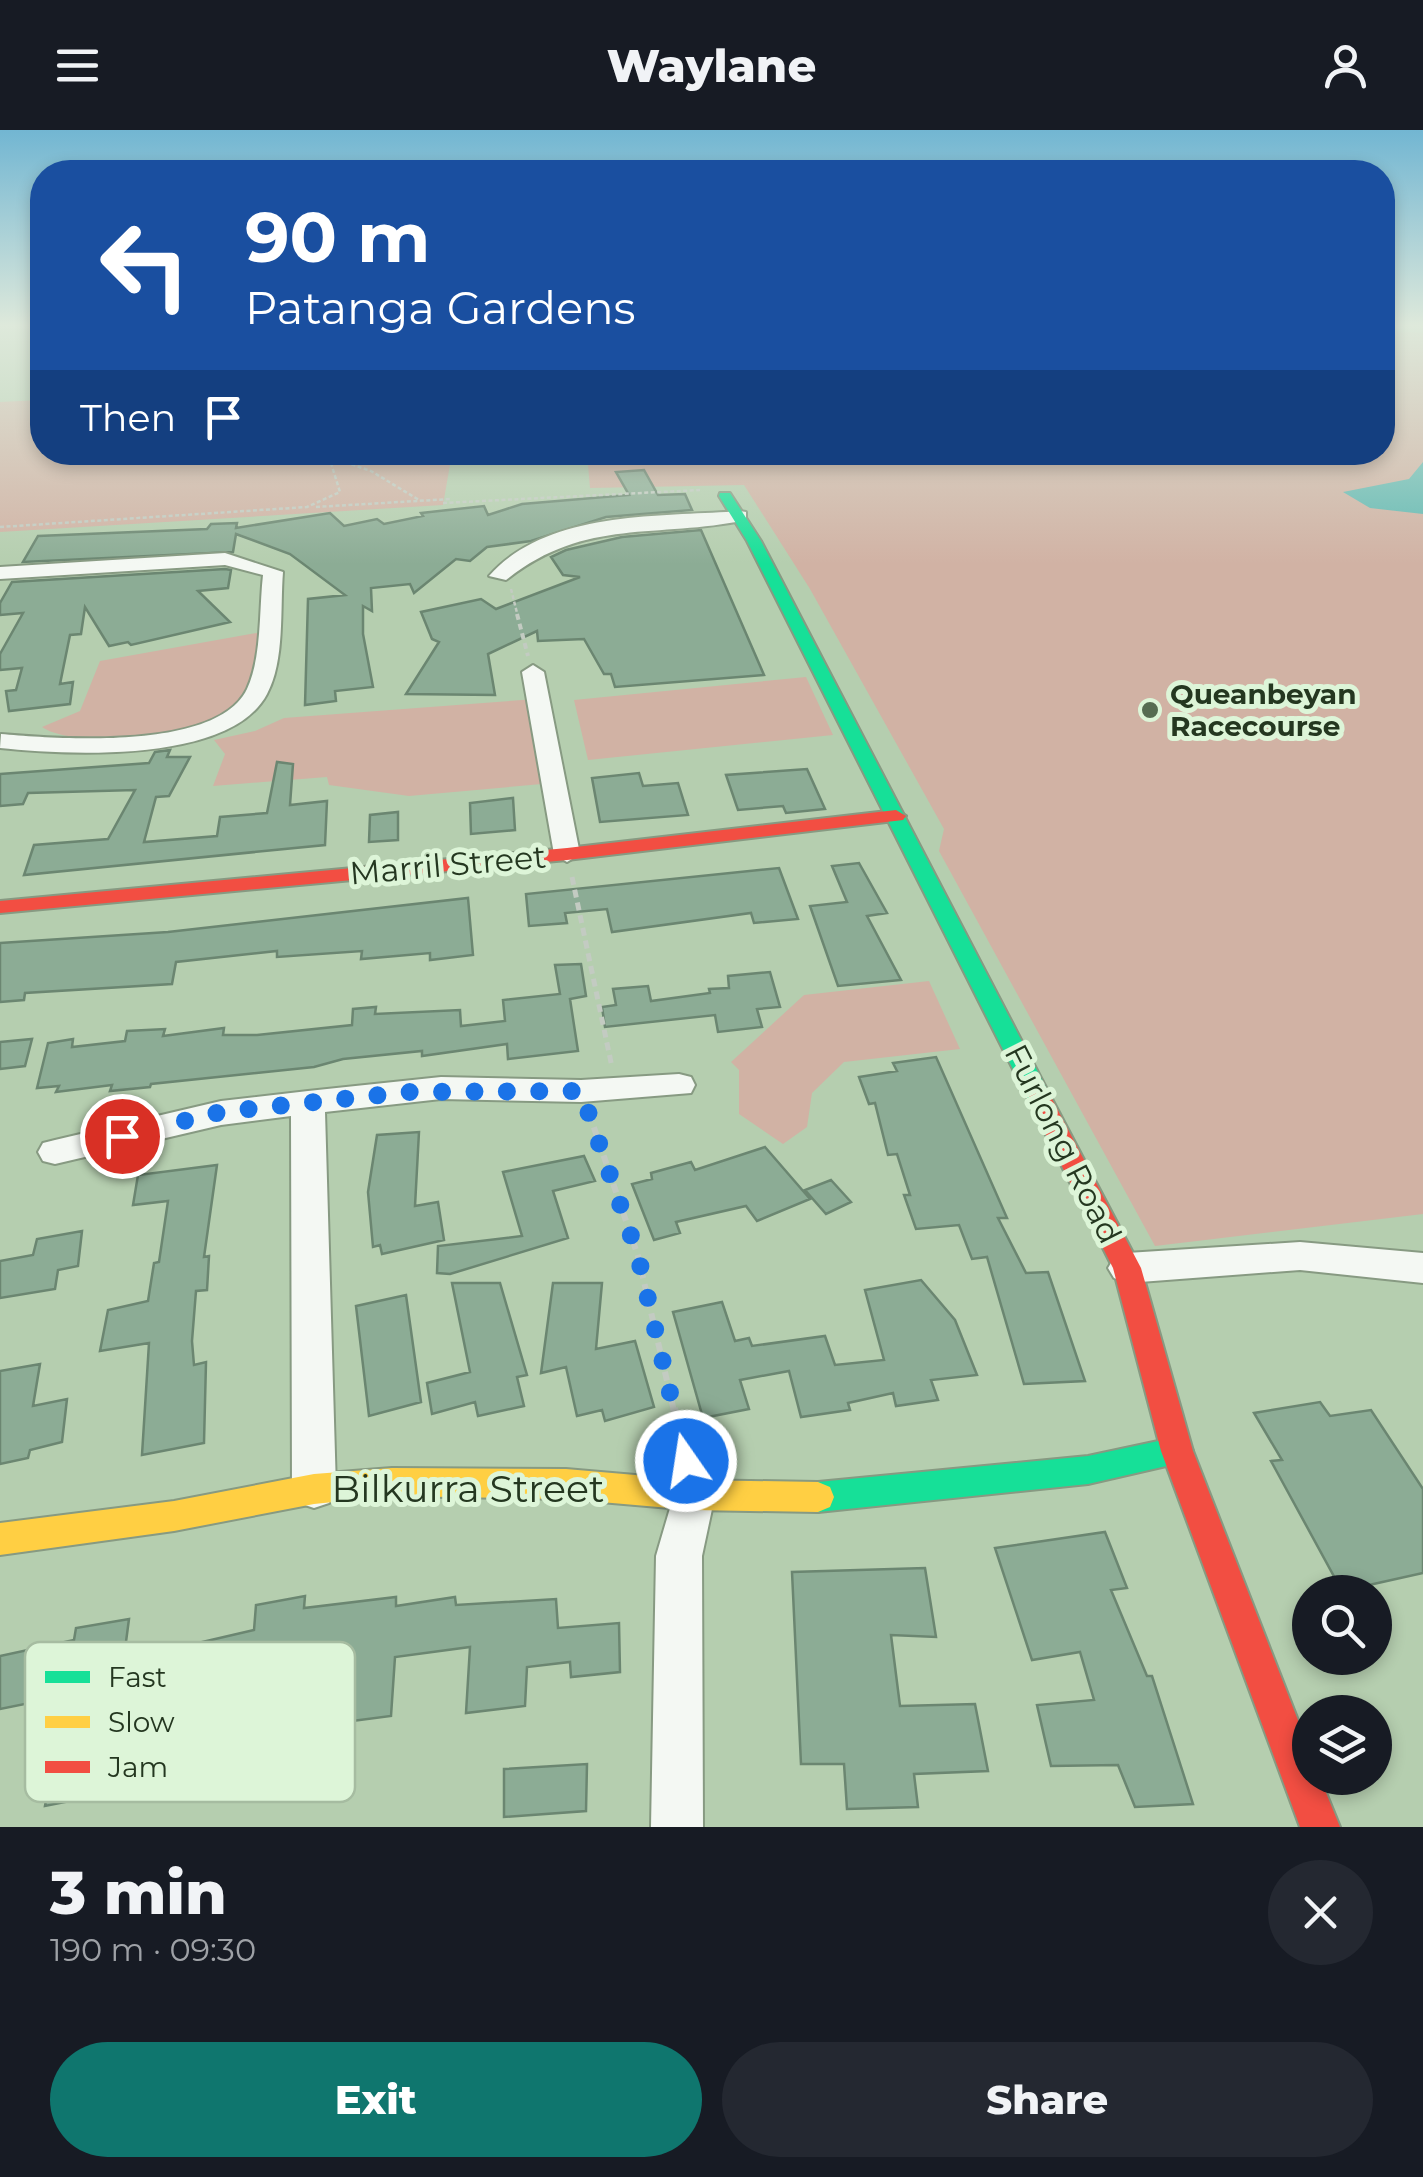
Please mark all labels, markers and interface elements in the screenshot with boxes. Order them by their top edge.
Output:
icon: menu [50,38,105,93]
text: Waylane [607,38,816,93]
icon: person [1318,38,1373,93]
text: 90 m [245,194,430,280]
icon: left [80,200,210,330]
text: Patanga Gardens [245,280,636,335]
icon: arrive [196,390,251,445]
text: Then [80,394,176,441]
place label: Queanbeyan Racecourse [1170,677,1357,743]
marker: Queanbeyan Racecourse [1139,699,1161,721]
street label: Marril Street [348,836,548,893]
street label: Furlong Road [997,1038,1130,1250]
pin [80,1094,165,1179]
icon: arrive [95,1109,150,1164]
position arrow [634,1409,738,1513]
street label: Bilkurra Street [332,1465,604,1512]
map controls [1292,1575,1392,1795]
button: search [1292,1575,1392,1675]
legend [25,1642,355,1802]
text: Fast [108,1660,167,1694]
button: layers [1292,1695,1392,1795]
text: Slow [108,1705,175,1739]
text: Jam [107,1750,168,1784]
text: 3 min [50,1856,227,1929]
button: close [1268,1860,1373,1965]
text: 190 m · 09:30 [50,1930,256,1969]
button: Exit [50,2042,702,2157]
button: Share [722,2042,1373,2157]

